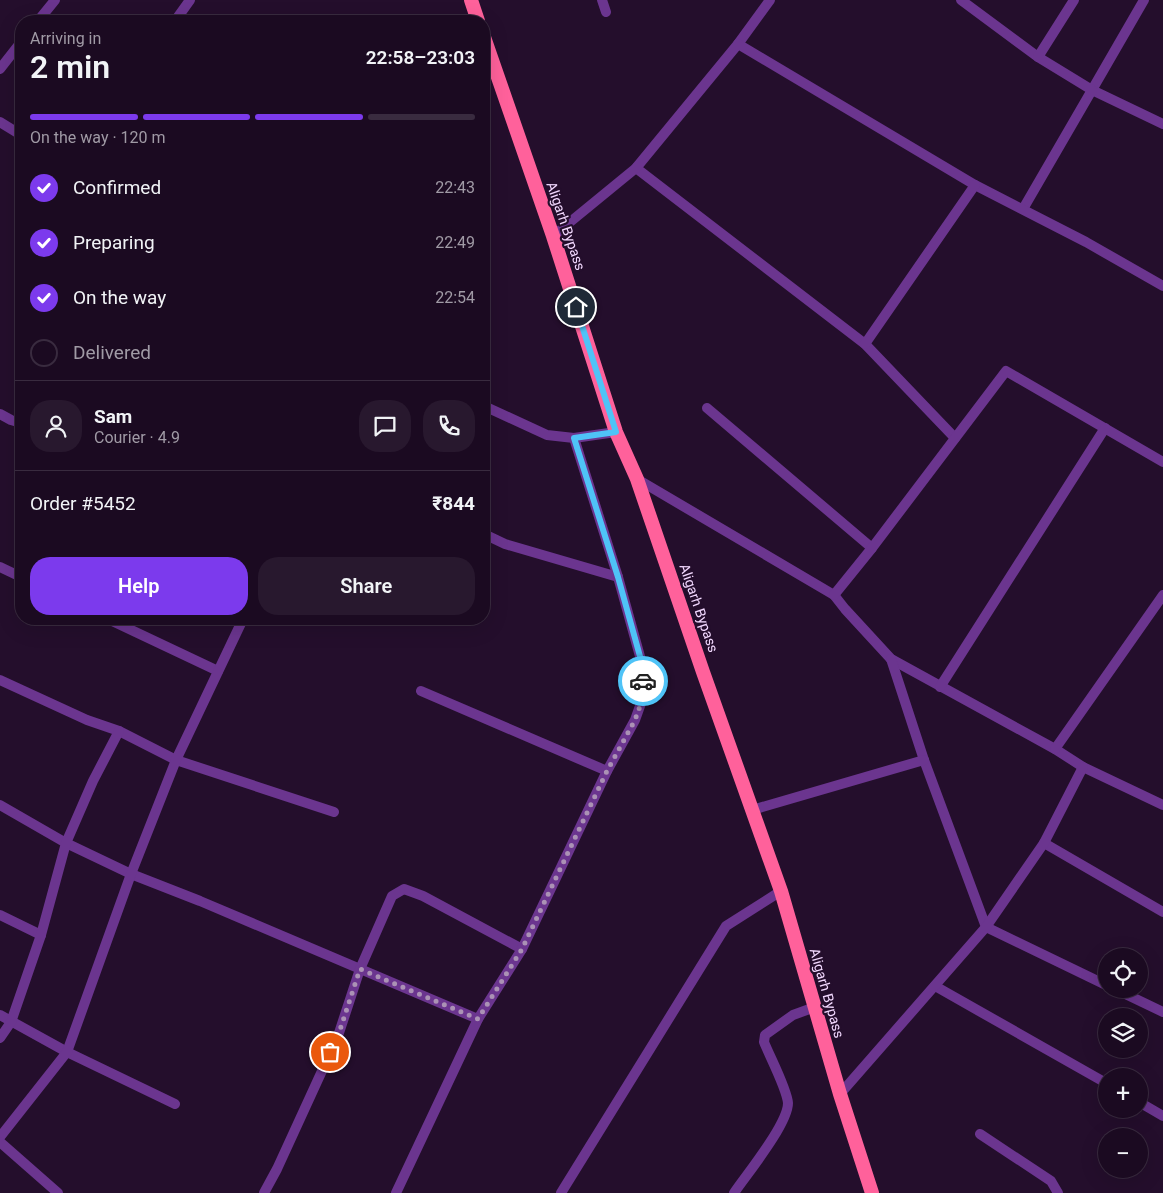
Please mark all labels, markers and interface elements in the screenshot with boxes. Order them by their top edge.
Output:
text: Arriving in [30,29,101,48]
text: 22:58–23:03 [366,46,475,69]
text: 2 min [30,48,110,86]
text: On the way · 120 m [30,128,166,147]
icon: check [30,174,58,202]
text: Confirmed [73,176,161,199]
text: 22:43 [435,178,475,197]
street label: Aligarh Bypass [543,180,589,272]
icon: check [30,229,58,257]
text: Preparing [73,231,155,254]
text: 22:49 [435,233,475,252]
icon: check [30,284,58,312]
text: On the way [73,286,166,309]
pin [555,286,597,328]
text: 22:54 [435,288,475,307]
icon: home [562,293,590,321]
text: Delivered [73,341,151,364]
button: person [30,400,82,452]
button: chat [359,400,411,452]
button: phone [423,400,475,452]
text: Sam [94,405,132,428]
text: Courier · 4.9 [94,428,180,447]
text: Order #5452 [30,492,136,515]
text: ₹844 [432,492,475,515]
button: Help [30,557,248,615]
button: Share [258,557,475,615]
street label: Aligarh Bypass [676,562,722,654]
courier [618,656,668,706]
icon: car [629,667,657,695]
street label: Aligarh Bypass [807,946,847,1040]
map controls [1098,948,1148,1178]
button: locate [1098,948,1148,998]
button: layers [1098,1008,1148,1058]
pin [309,1031,351,1073]
icon: bag [316,1038,344,1066]
button: + [1098,1068,1148,1118]
button: − [1098,1128,1148,1178]

